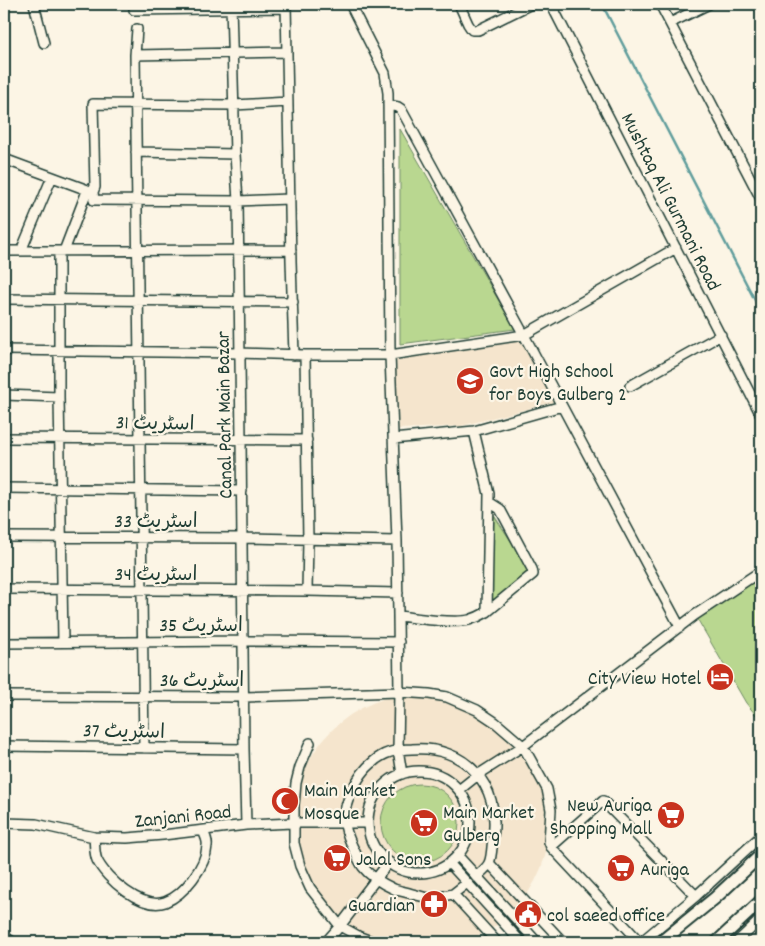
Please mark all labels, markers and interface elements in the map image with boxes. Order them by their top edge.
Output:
street label: Mushtaq Ali Gurmani Road [612,109,726,296]
street label: Canal Park Main Bazar [211,330,241,499]
place label: Govt High School for Boys Gulberg 2 [489,359,627,410]
school or university icon: Govt High School for Boys Gulberg 2 [455,366,485,396]
street label: اسٹریٹ 31 [115,410,195,440]
street label: اسٹریٹ 33 [114,509,198,537]
street label: اسٹریٹ 34 [115,562,197,590]
street label: اسٹریٹ 35 [159,613,243,641]
hotel icon: City View Hotel [705,662,735,692]
place label: City View Hotel [588,666,701,694]
street label: اسٹریٹ 36 [160,668,244,696]
street label: اسٹریٹ 37 [83,718,165,748]
place label: Main Market Mosque [304,778,395,829]
mosque icon: Main Market Mosque [270,786,300,816]
place label: New Auriga Shopping Mall [550,793,653,844]
street label: Zanjani Road [134,799,233,837]
place label: Main Market Gulberg [443,800,534,851]
supermarket icon: New Auriga Shopping Mall [656,800,686,830]
supermarket icon: Main Market Gulberg [409,808,439,838]
supermarket icon: Jalal Sons [322,843,352,873]
place label: Jalal Sons [356,847,432,875]
supermarket icon: Auriga [606,853,636,883]
place label: Auriga [640,857,689,885]
pharmacy icon: Guardian [419,889,449,919]
place label: Guardian [348,893,415,921]
public building icon: col saeed office [513,899,543,929]
place label: col saeed office [547,903,665,931]

